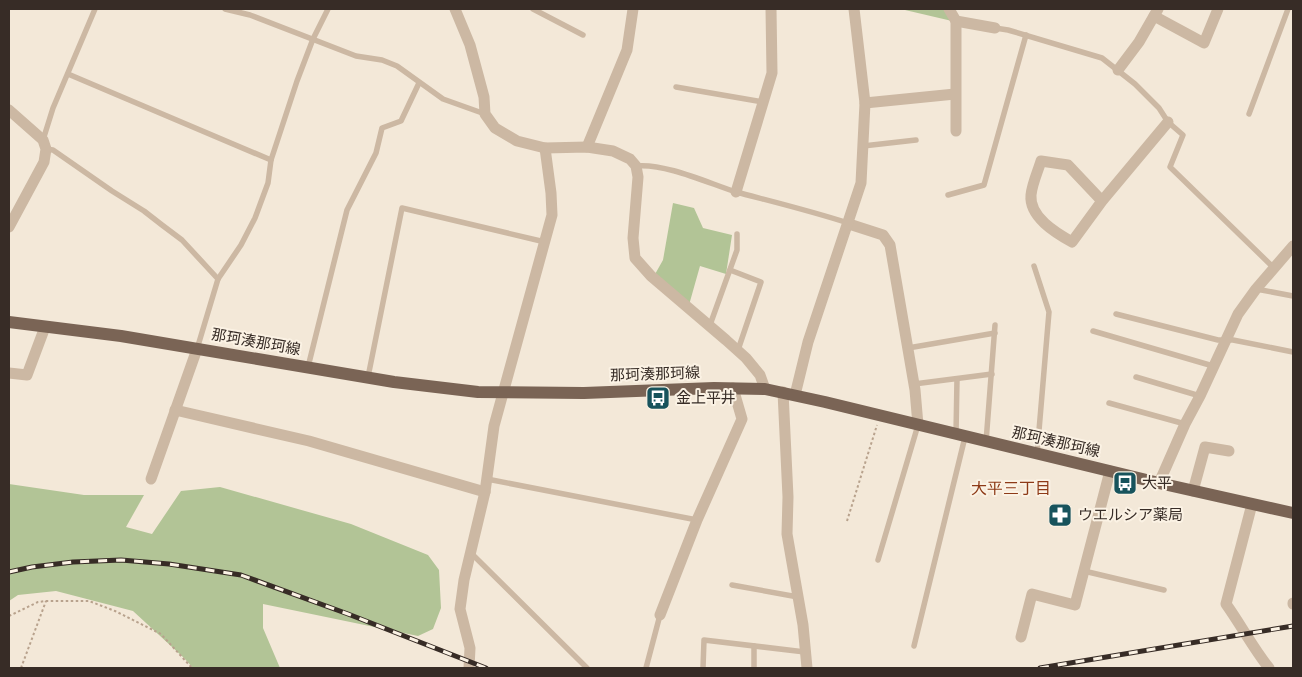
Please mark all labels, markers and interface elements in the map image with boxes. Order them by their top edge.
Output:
street label: 那珂湊那珂線 [210,325,302,359]
street label: 那珂湊那珂線 [610,363,700,385]
bus stop icon: 金上平井 [645,385,671,411]
place label: 金上平井 [676,389,736,407]
street label: 那珂湊那珂線 [1010,423,1102,461]
bus stop icon: 大平 [1112,470,1138,496]
place label: 大平 [1142,474,1172,492]
district label: 大平三丁目 [971,479,1051,498]
pharmacy icon: ウエルシア薬局 [1047,502,1073,528]
place label: ウエルシア薬局 [1078,506,1183,524]

